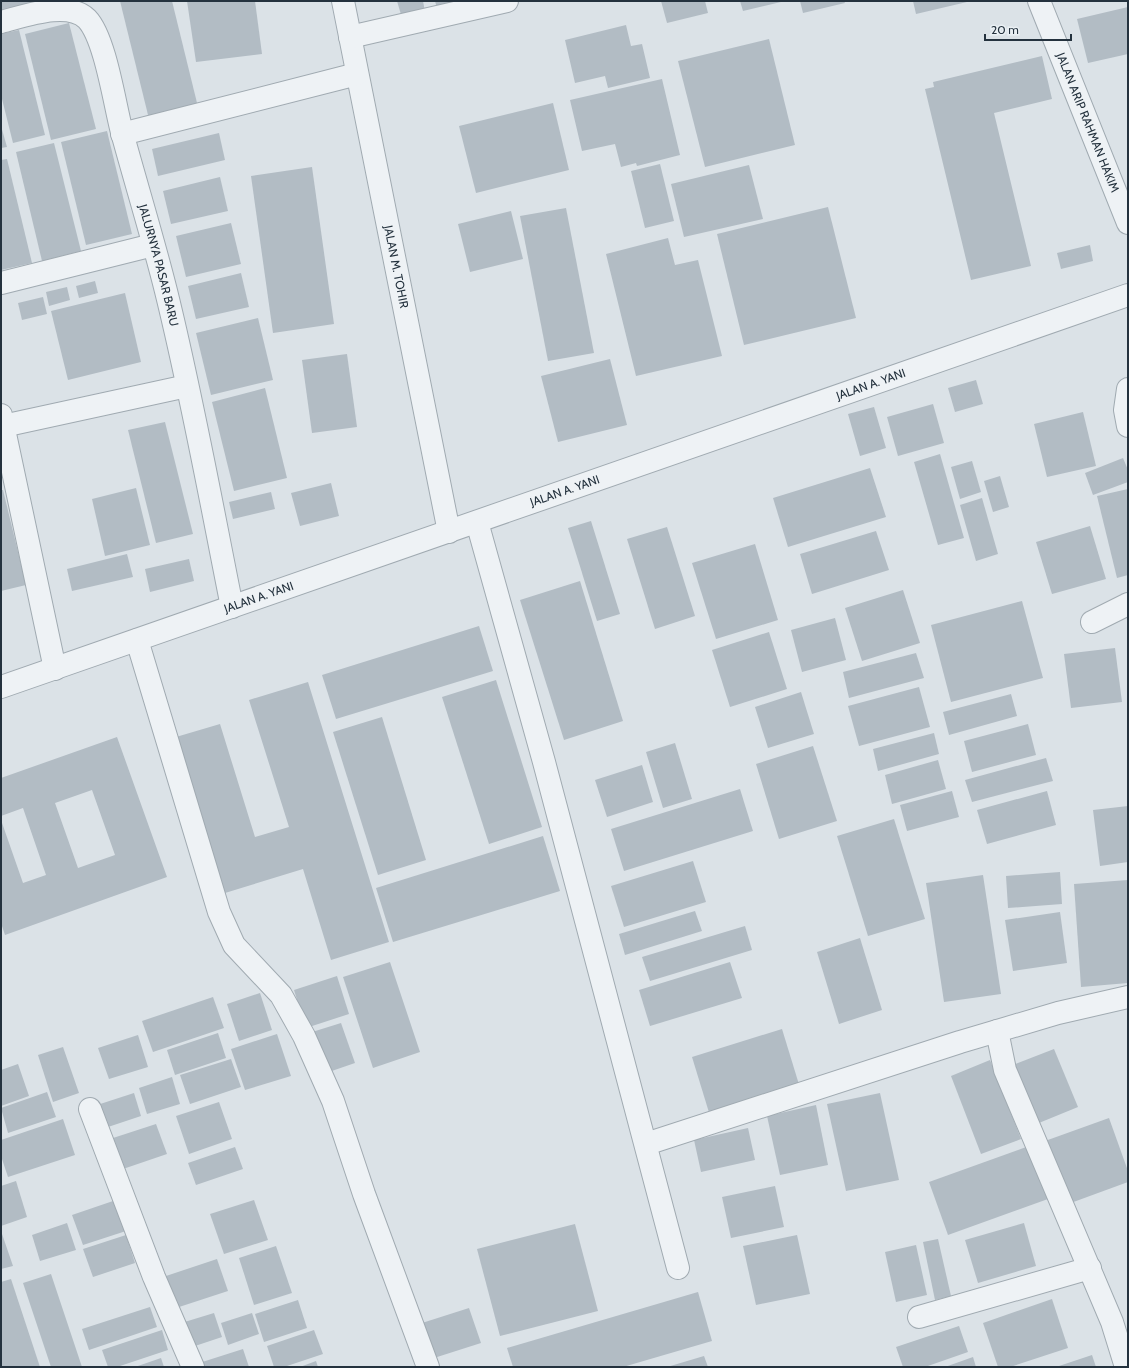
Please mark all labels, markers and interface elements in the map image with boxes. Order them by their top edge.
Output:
scale bar [985,16,1071,42]
text: 20 m [991,22,1019,37]
street label: JALAN ARIP RAHMAN HAKIM [1053,49,1123,195]
street label: JALURNYA PASAR BARU [135,201,182,328]
street label: JALAN M. TOHIR [381,223,412,310]
street label: JALAN A. YANI [833,365,907,403]
street label: JALAN A. YANI [527,471,601,510]
street label: JALAN A. YANI [221,578,295,616]

